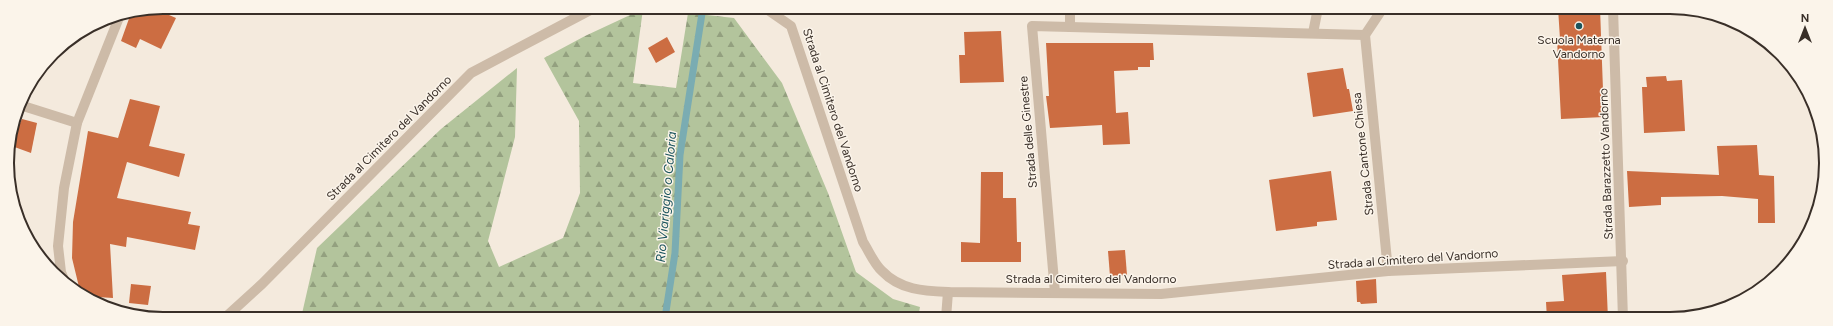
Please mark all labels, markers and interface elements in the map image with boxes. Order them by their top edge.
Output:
north arrow [1785,8,1825,48]
text: N [1801,12,1809,25]
marker: Scuola Materna Vandorno [1574,21,1584,31]
street label: Strada al Cimitero del Vandorno [800,27,866,193]
place label: Scuola Materna Vandorno [1537,33,1621,61]
street label: Strada al Cimitero del Vandorno [324,73,454,203]
street label: Strada delle Ginestre [1016,75,1040,189]
street label: Strada Barazzetto Vandorno [1596,88,1616,240]
street label: Strada Cantone Chiesa [1350,92,1376,216]
water label: Rio Viariggio o Caloria [653,131,679,263]
street label: Strada al Cimitero del Vandorno [1327,246,1499,272]
street label: Strada al Cimitero del Vandorno [1006,272,1177,286]

